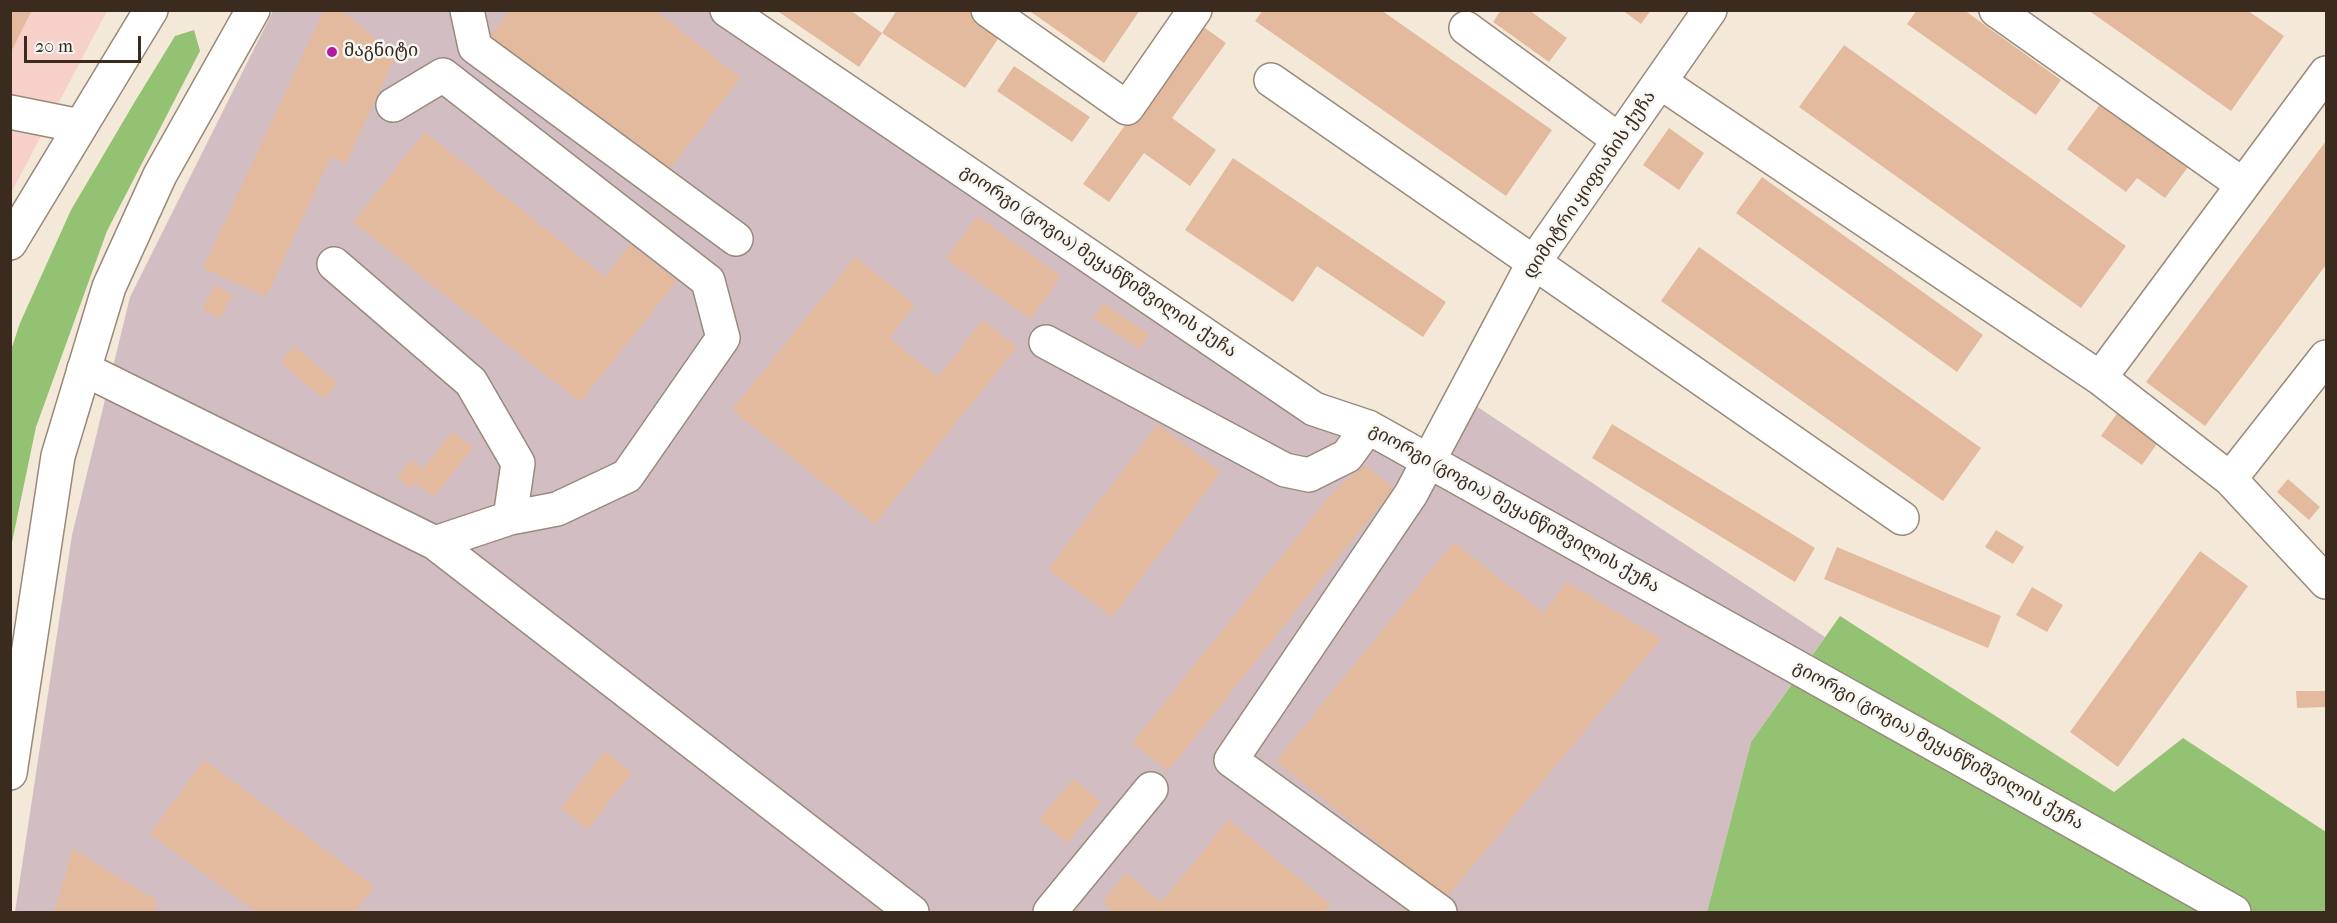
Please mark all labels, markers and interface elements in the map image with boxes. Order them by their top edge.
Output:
scale bar [27,24,144,62]
text: 20 m [35,36,73,57]
place label: მაგნიტი [344,41,418,63]
marker: მაგნიტი [325,45,339,59]
street label: დიმიტრი ყიფიანის ქუჩა [1519,87,1661,283]
street label: გიორგი (გოგია) მეყანწიშვილის ქუჩა [956,161,1240,363]
street label: გიორგი (გოგია) მეყანწიშვილის ქუჩა [1365,420,1663,598]
street label: გიორგი (გოგია) მეყანწიშვილის ქუჩა [1789,657,2087,835]

